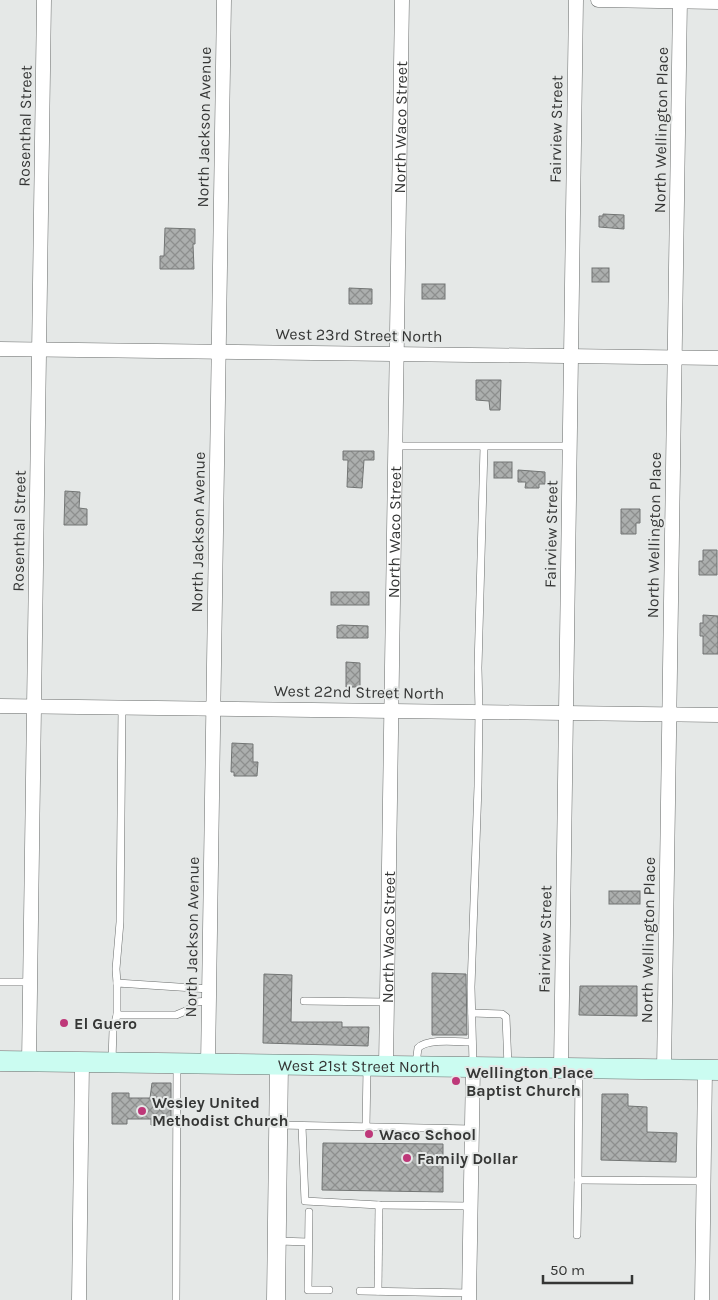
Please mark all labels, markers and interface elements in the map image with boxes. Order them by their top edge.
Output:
street label: North Jackson Avenue [193,46,215,208]
street label: North Wellington Place [650,47,672,213]
street label: North Waco Street [390,61,411,193]
street label: Rosenthal Street [14,65,36,187]
street label: Fairview Street [546,75,566,183]
street label: West 23rd Street North [275,324,443,346]
street label: North Jackson Avenue [187,451,209,613]
street label: North Wellington Place [643,452,665,618]
street label: North Waco Street [384,466,405,598]
street label: Rosenthal Street [8,470,30,592]
street label: Fairview Street [541,480,561,588]
street label: West 22nd Street North [274,681,444,703]
street label: North Jackson Avenue [181,856,203,1018]
street label: North Wellington Place [637,857,659,1023]
street label: North Waco Street [377,871,398,1003]
street label: Fairview Street [535,885,555,993]
place label: El Guero [74,1014,137,1033]
marker: El Guero [58,1017,70,1029]
street label: West 21st Street North [278,1055,440,1076]
place label: Wellington Place Baptist Church [466,1063,593,1100]
marker: Wellington Place Baptist Church [450,1075,462,1087]
place label: Wesley United Methodist Church [152,1093,289,1130]
marker: Wesley United Methodist Church [136,1105,148,1117]
place label: Waco School [379,1125,476,1144]
marker: Waco School [363,1128,375,1140]
place label: Family Dollar [417,1149,518,1168]
marker: Family Dollar [401,1152,413,1164]
scale bar [543,1252,632,1284]
text: 50 m [550,1261,585,1279]

